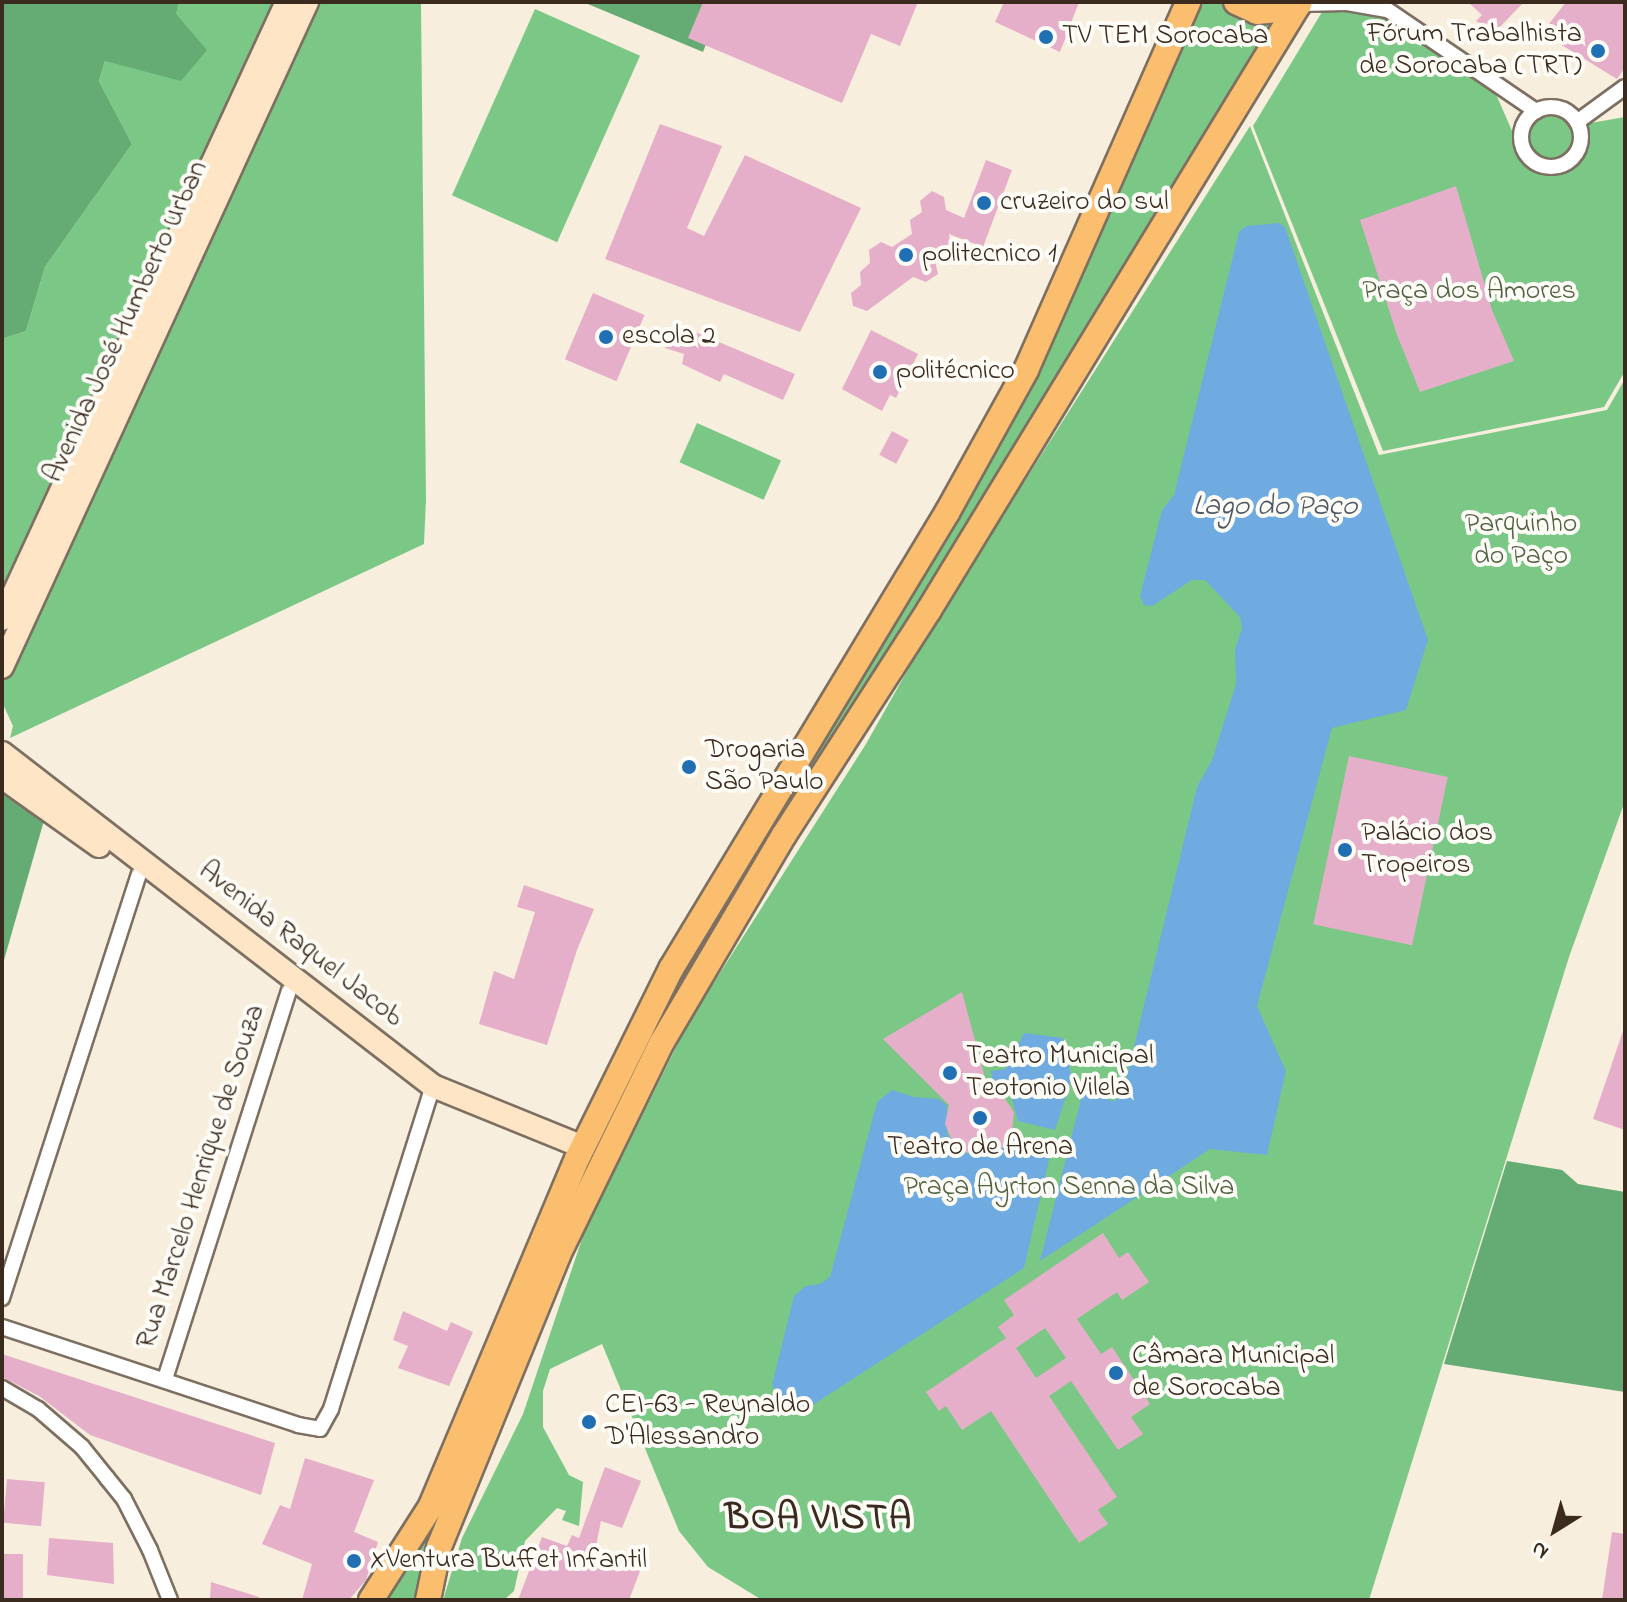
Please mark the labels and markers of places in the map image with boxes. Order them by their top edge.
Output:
place label: Fórum Trabalhista de Sorocaba (TRT) [1359,18,1582,84]
place label: TV TEM Sorocaba [1062,20,1268,54]
marker: TV TEM Sorocaba [1037,28,1055,46]
marker: Fórum Trabalhista de Sorocaba (TRT) [1589,42,1607,60]
place label: cruzeiro do sul [1000,186,1169,220]
marker: cruzeiro do sul [975,194,993,212]
place label: politecnico 1 [922,238,1057,272]
marker: politecnico 1 [897,246,915,264]
place label: escola 2 [622,320,716,354]
marker: escola 2 [597,328,615,346]
place label: politécnico [896,355,1015,389]
marker: politécnico [871,363,889,381]
place label: Drogaria São Paulo [705,734,824,800]
marker: Drogaria São Paulo [680,758,698,776]
place label: Palácio dos Tropeiros [1361,817,1493,883]
marker: Palácio dos Tropeiros [1336,841,1354,859]
place label: Teatro Municipal Teotonio Vilela [966,1040,1154,1106]
marker: Teatro Municipal Teotonio Vilela [941,1064,959,1082]
marker: Teatro de Arena [971,1109,989,1127]
place label: Teatro de Arena [887,1131,1073,1165]
place label: Câmara Municipal de Sorocaba [1132,1340,1334,1406]
marker: Câmara Municipal de Sorocaba [1107,1364,1125,1382]
place label: CEI-63 - Reynaldo D'Alessandro [605,1389,810,1455]
marker: CEI-63 - Reynaldo D'Alessandro [580,1413,598,1431]
place label: XVentura Buffet Infantil [370,1544,647,1578]
marker: XVentura Buffet Infantil [345,1552,363,1570]

